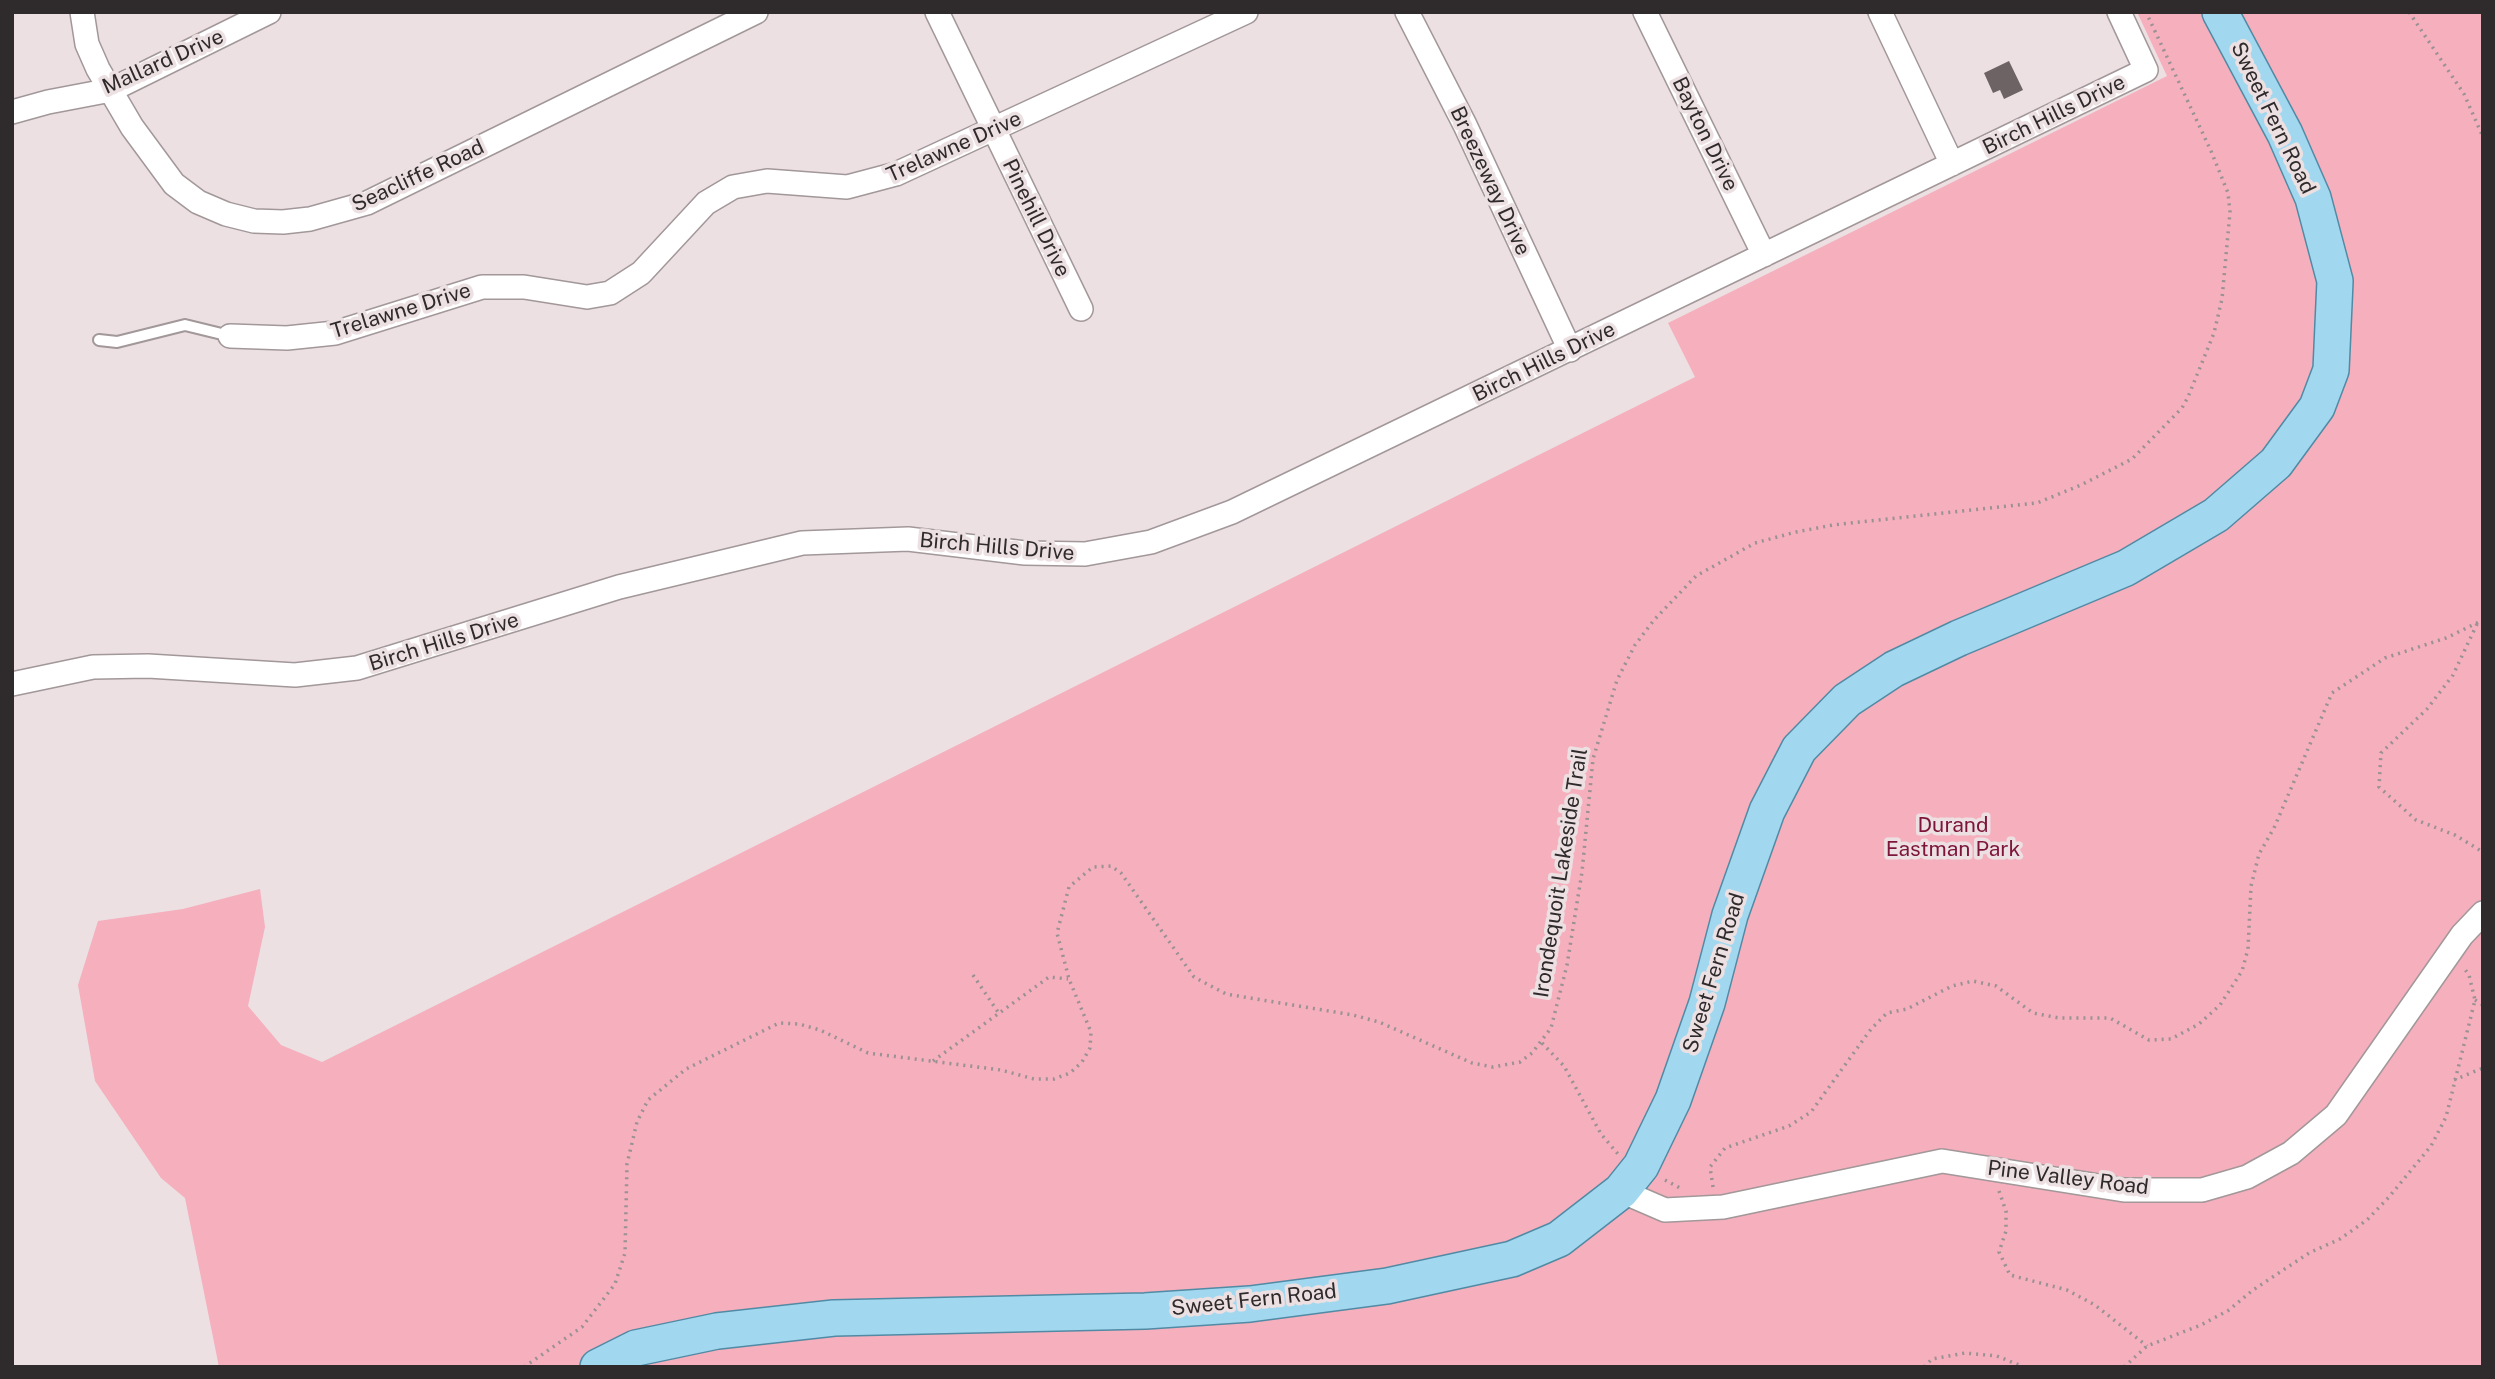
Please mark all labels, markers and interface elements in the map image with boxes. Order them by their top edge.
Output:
street label: Mallard Drive [99,24,227,100]
street label: Sweet Fern Road [2225,38,2321,198]
street label: Birch Hills Drive [1979,70,2129,160]
street label: Bayton Drive [1667,73,1743,195]
street label: Breezeway Drive [1444,103,1536,259]
street label: Trelawne Drive [883,106,1025,188]
street label: Seacliffe Road [348,134,488,218]
street label: Pinehill Drive [997,155,1075,281]
street label: Trelawne Drive [328,278,474,344]
street label: Birch Hills Drive [1469,317,1619,407]
street label: Birch Hills Drive [918,528,1076,566]
street label: Birch Hills Drive [366,607,522,677]
street label: Irondequoit Lakeside Trail [1529,746,1593,1000]
park label: Durand Eastman Park [1886,813,2020,863]
street label: Sweet Fern Road [1678,890,1750,1056]
street label: Pine Valley Road [1986,1156,2150,1200]
street label: Sweet Fern Road [1170,1279,1338,1321]

